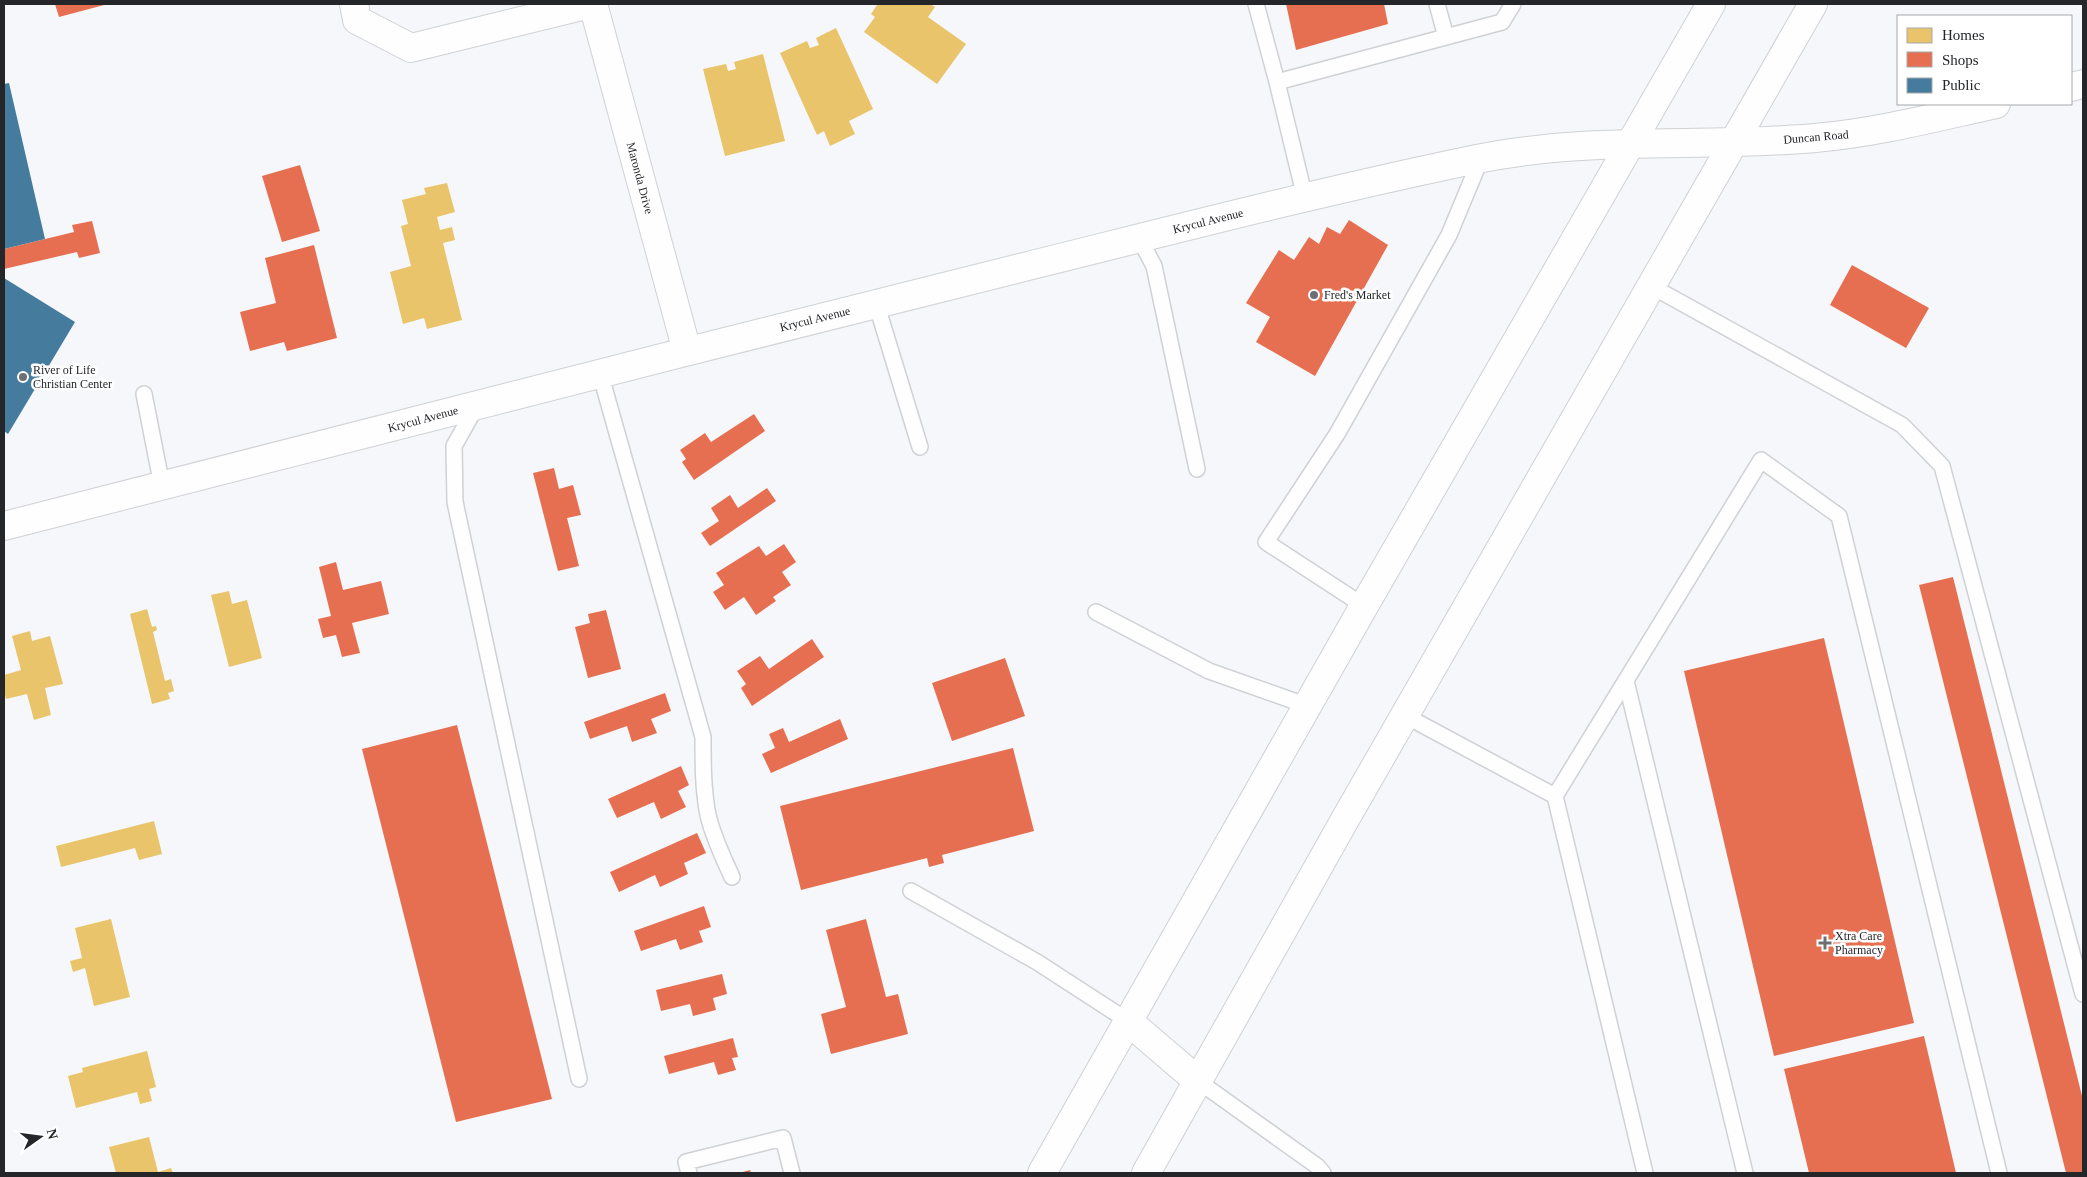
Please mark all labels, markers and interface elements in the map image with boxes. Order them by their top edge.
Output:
legend [1897,15,2072,105]
text: Homes [1942,27,1985,43]
text: Shops [1942,52,1979,68]
text: Public [1942,77,1981,93]
street label: Duncan Road [1783,127,1849,147]
street label: Maronda Drive [624,141,656,215]
street label: Krycul Avenue [1171,205,1245,237]
place label: Fred's Market [1324,288,1391,302]
marker: Fred's Market [1308,289,1320,301]
street label: Krycul Avenue [778,303,852,335]
place label: River of Life Christian Center [33,363,112,391]
marker: River of Life Christian Center [17,371,29,383]
street label: Krycul Avenue [386,403,460,435]
place label: Xtra Care Pharmacy [1835,929,1883,957]
marker: Xtra Care Pharmacy [1819,937,1831,949]
north arrow [15,1112,65,1162]
text: N [44,1127,61,1141]

